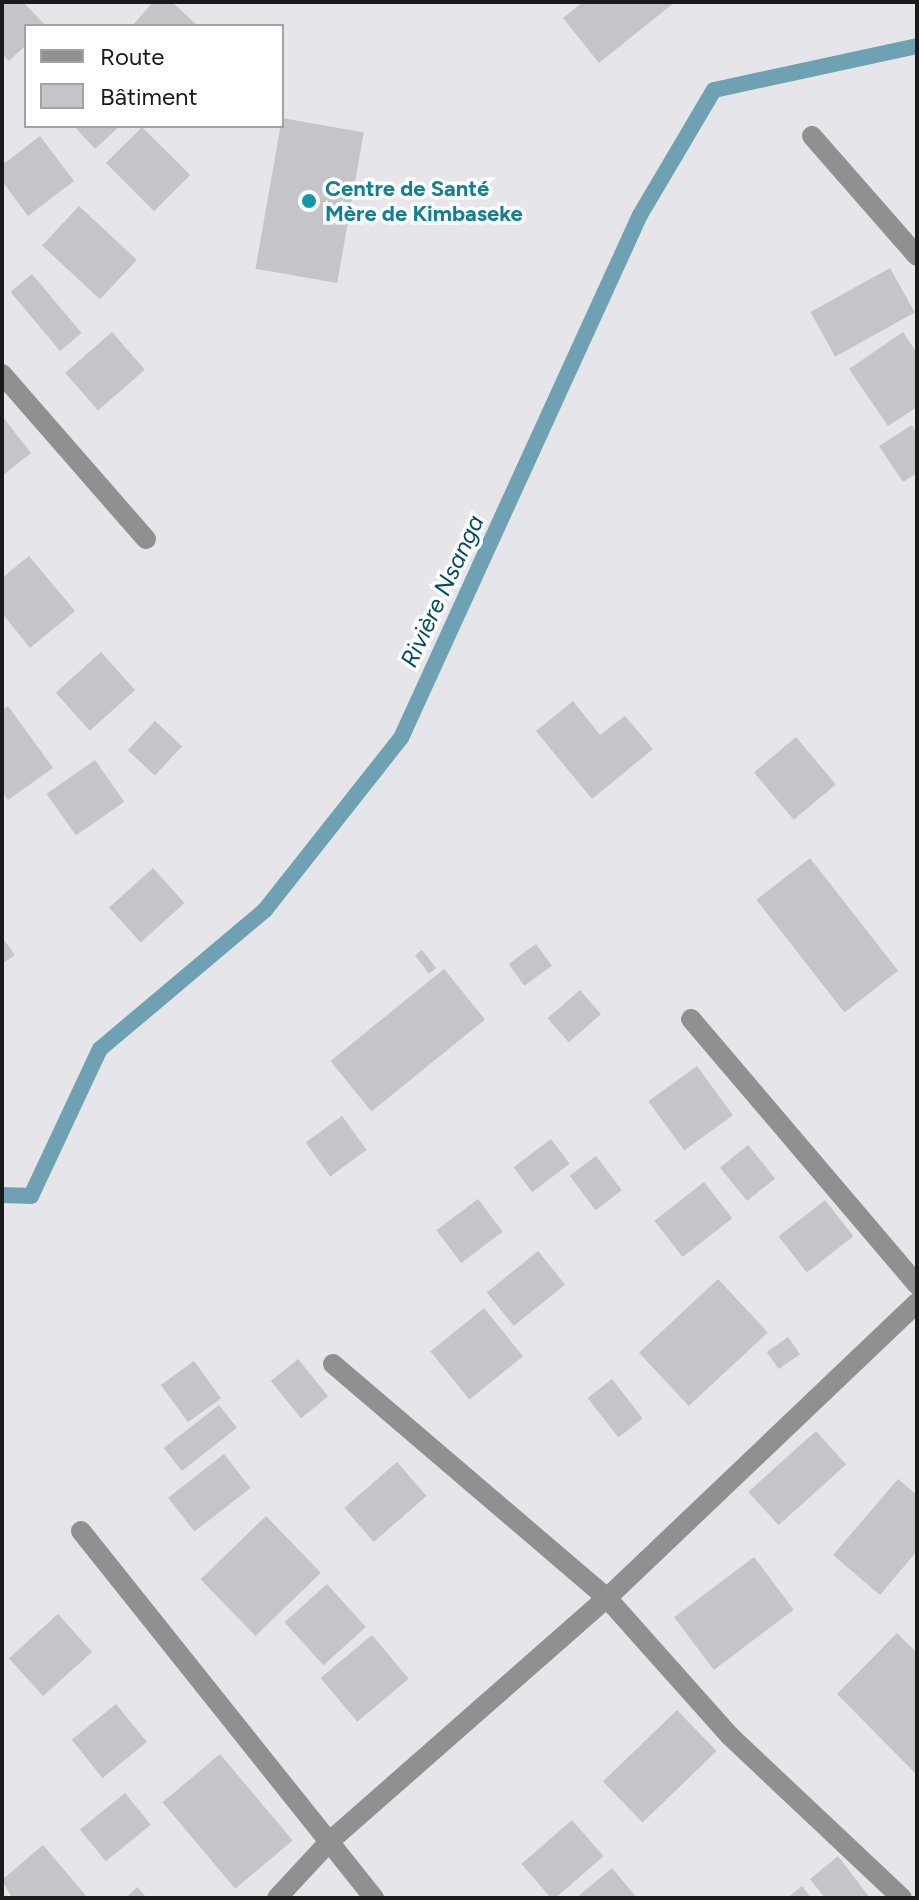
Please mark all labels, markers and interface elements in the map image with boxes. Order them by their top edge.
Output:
legend [24,24,284,128]
text: Route [100,42,164,71]
text: Bâtiment [100,82,198,111]
place label: Centre de Santé Mère de Kimbaseke [325,175,523,226]
marker: Centre de Santé Mère de Kimbaseke [300,192,318,210]
water label: Rivière Nsanga [394,510,490,672]

